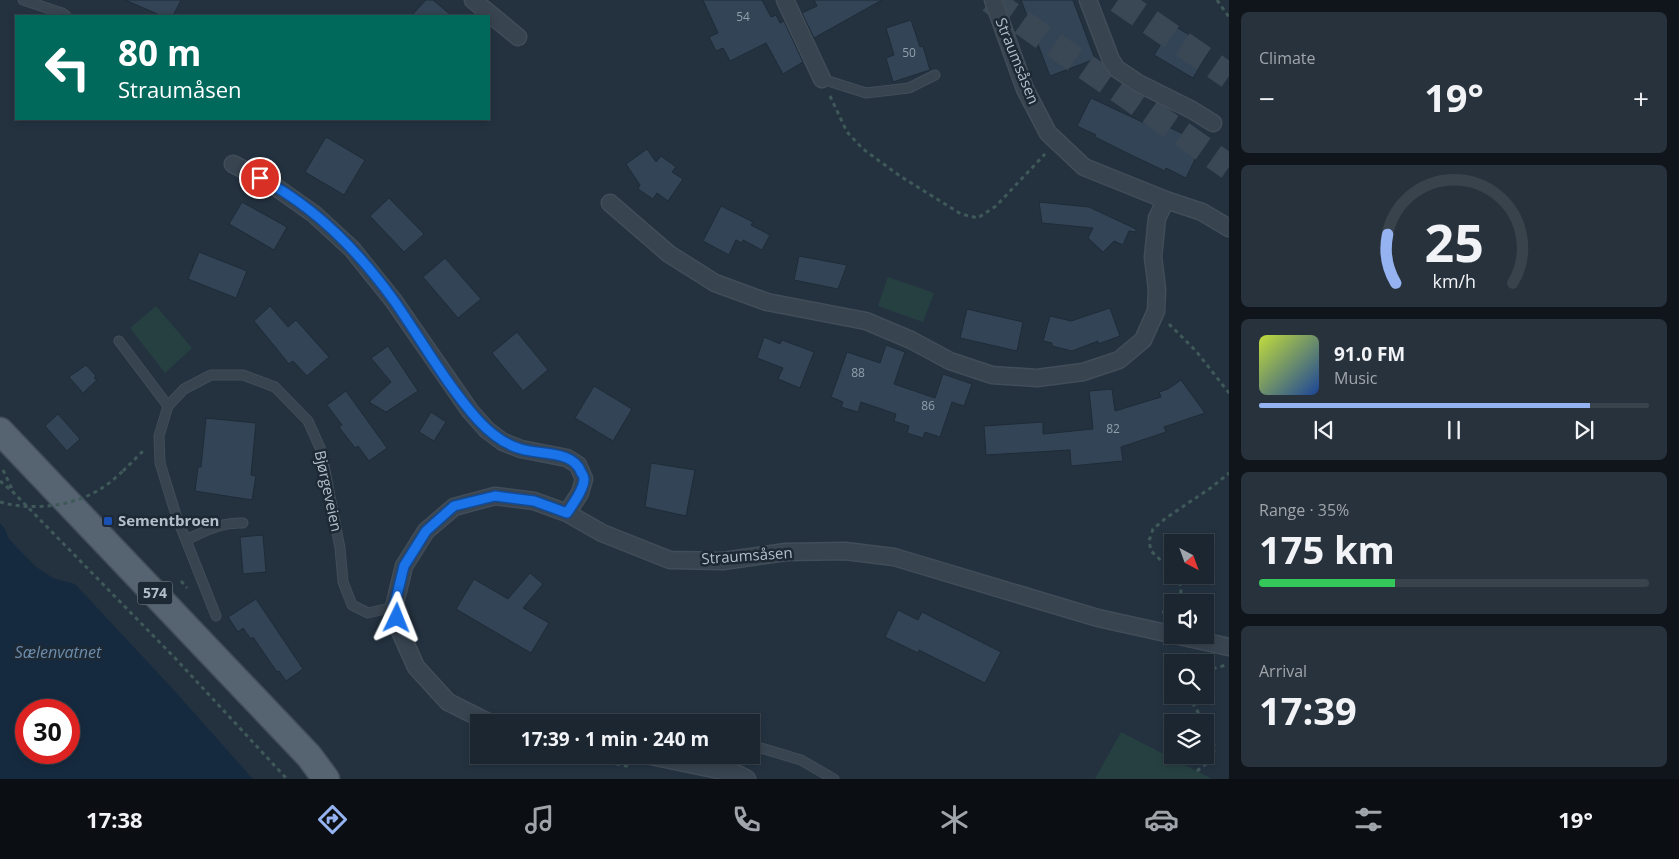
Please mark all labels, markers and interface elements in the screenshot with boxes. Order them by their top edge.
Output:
house number: 54 [736,8,750,25]
street label: Straumsåsen [992,15,1044,107]
text: 80 m [118,29,201,76]
icon: left [35,35,100,100]
house number: 50 [902,44,916,61]
text: Climate [1259,47,1316,69]
text: 19° [1424,71,1484,123]
text: Straumåsen [118,74,242,104]
text: − [1259,79,1275,117]
text: + [1633,79,1649,117]
pin [239,157,281,199]
icon: arrive [246,164,274,192]
text: 25 [1424,206,1484,277]
text: km/h [1432,269,1476,293]
text: 91.0 FM [1334,341,1405,367]
house number: 88 [851,364,865,381]
text: Music [1334,367,1378,389]
house number: 86 [921,397,935,414]
icon: previous [1310,416,1338,444]
icon: pause [1440,416,1468,444]
icon: next [1570,416,1598,444]
house number: 82 [1106,420,1120,437]
street label: Bjørgeveien [311,448,347,533]
text: Range · 35% [1259,499,1349,521]
place label: Sementbroen [118,510,219,530]
marker: Sementbroen [102,515,114,527]
text: 175 km [1259,523,1395,575]
north arrow [1164,534,1214,584]
map controls [1164,534,1214,764]
street label: Straumsåsen [701,542,793,568]
road number: 574 [138,582,172,604]
position arrow [370,591,422,643]
button: sound [1164,594,1214,644]
water label: Sælenvatnet [15,641,102,663]
button: search [1164,654,1214,704]
text: Arrival [1259,660,1307,682]
text: 17:39 [1259,684,1357,736]
speed limit sign: 30 [15,699,80,764]
button: layers [1164,714,1214,764]
text: 17:39 · 1 min · 240 m [521,726,709,752]
icon: directions [315,802,350,837]
icon: music [522,802,557,837]
icon: phone [729,802,764,837]
icon: climate [937,802,972,837]
icon: car [1144,802,1179,837]
icon: filters [1351,802,1386,837]
text: 17:38 [86,804,143,834]
text: 19° [1558,804,1593,834]

